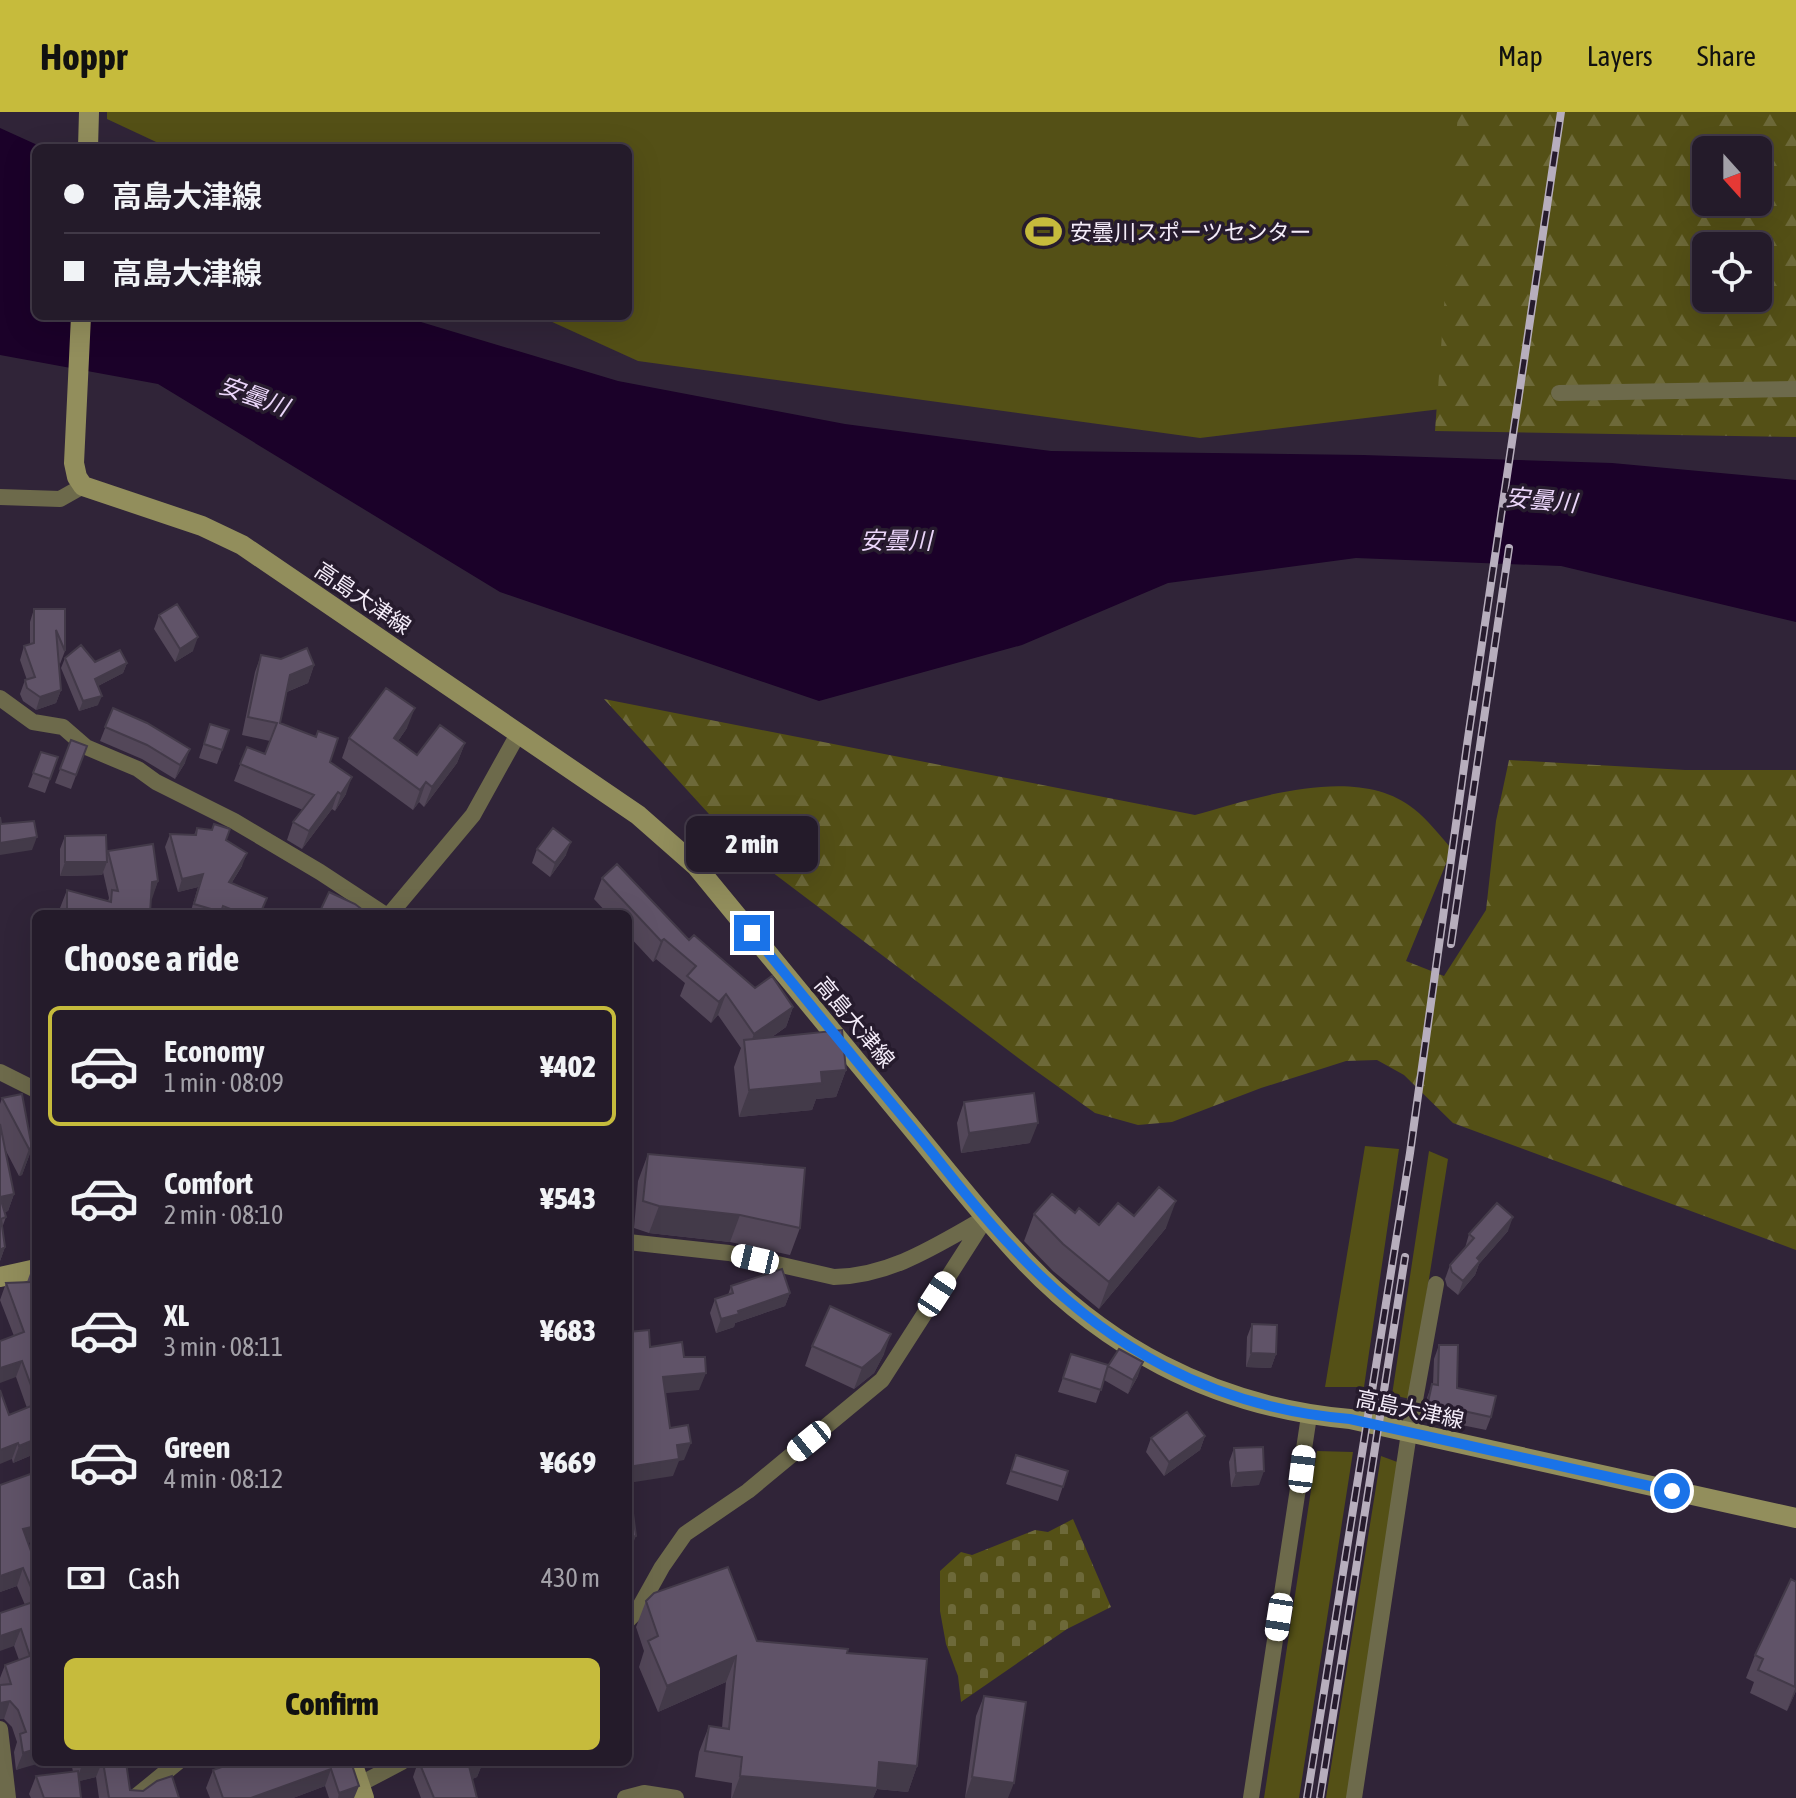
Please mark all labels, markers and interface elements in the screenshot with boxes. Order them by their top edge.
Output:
text: Hoppr [40,35,127,78]
text: Map [1498,40,1543,72]
text: Layers [1587,40,1653,72]
text: Share [1697,40,1756,72]
north arrow [1692,136,1772,216]
map controls [1692,136,1772,312]
text: 高島大津線 [112,179,262,213]
sports icon: 安曇川スポーツセンター [1025,213,1063,251]
place label: 安曇川スポーツセンター [1070,219,1312,245]
button: locate [1692,232,1772,312]
text: 高島大津線 [112,256,262,290]
water label: 安曇川 [216,371,295,422]
water label: 安曇川 [1504,483,1581,517]
water label: 安曇川 [860,527,935,554]
street label: 高島大津線 [310,556,416,640]
callout: 2 min [686,817,818,873]
text: 2 min [725,829,779,859]
route end [734,915,770,951]
text: Choose a ride [64,937,239,979]
street label: 高島大津線 [810,972,900,1072]
icon: car [68,1030,140,1102]
text: Economy [164,1034,265,1068]
text: ¥402 [540,1049,596,1083]
text: 1 min · 08:09 [164,1068,284,1098]
icon: car [68,1162,140,1234]
text: Comfort [164,1166,253,1200]
text: ¥543 [540,1181,596,1215]
text: 2 min · 08:10 [164,1200,283,1230]
car [729,1242,781,1276]
car [914,1267,960,1321]
icon: car [68,1294,140,1366]
text: XL [164,1298,189,1332]
text: ¥683 [540,1313,596,1347]
text: 3 min · 08:11 [164,1332,283,1362]
street label: 高島大津線 [1353,1385,1467,1433]
car [783,1417,835,1465]
icon: car [68,1426,140,1498]
text: Green [164,1430,230,1464]
car [1287,1444,1317,1494]
text: ¥669 [540,1445,596,1479]
text: 4 min · 08:12 [164,1464,283,1494]
route start [1654,1473,1690,1509]
icon: cash [64,1556,108,1600]
text: Cash [128,1561,181,1595]
text: 430 m [541,1563,600,1593]
car [1263,1591,1295,1643]
button: Confirm [64,1658,600,1750]

